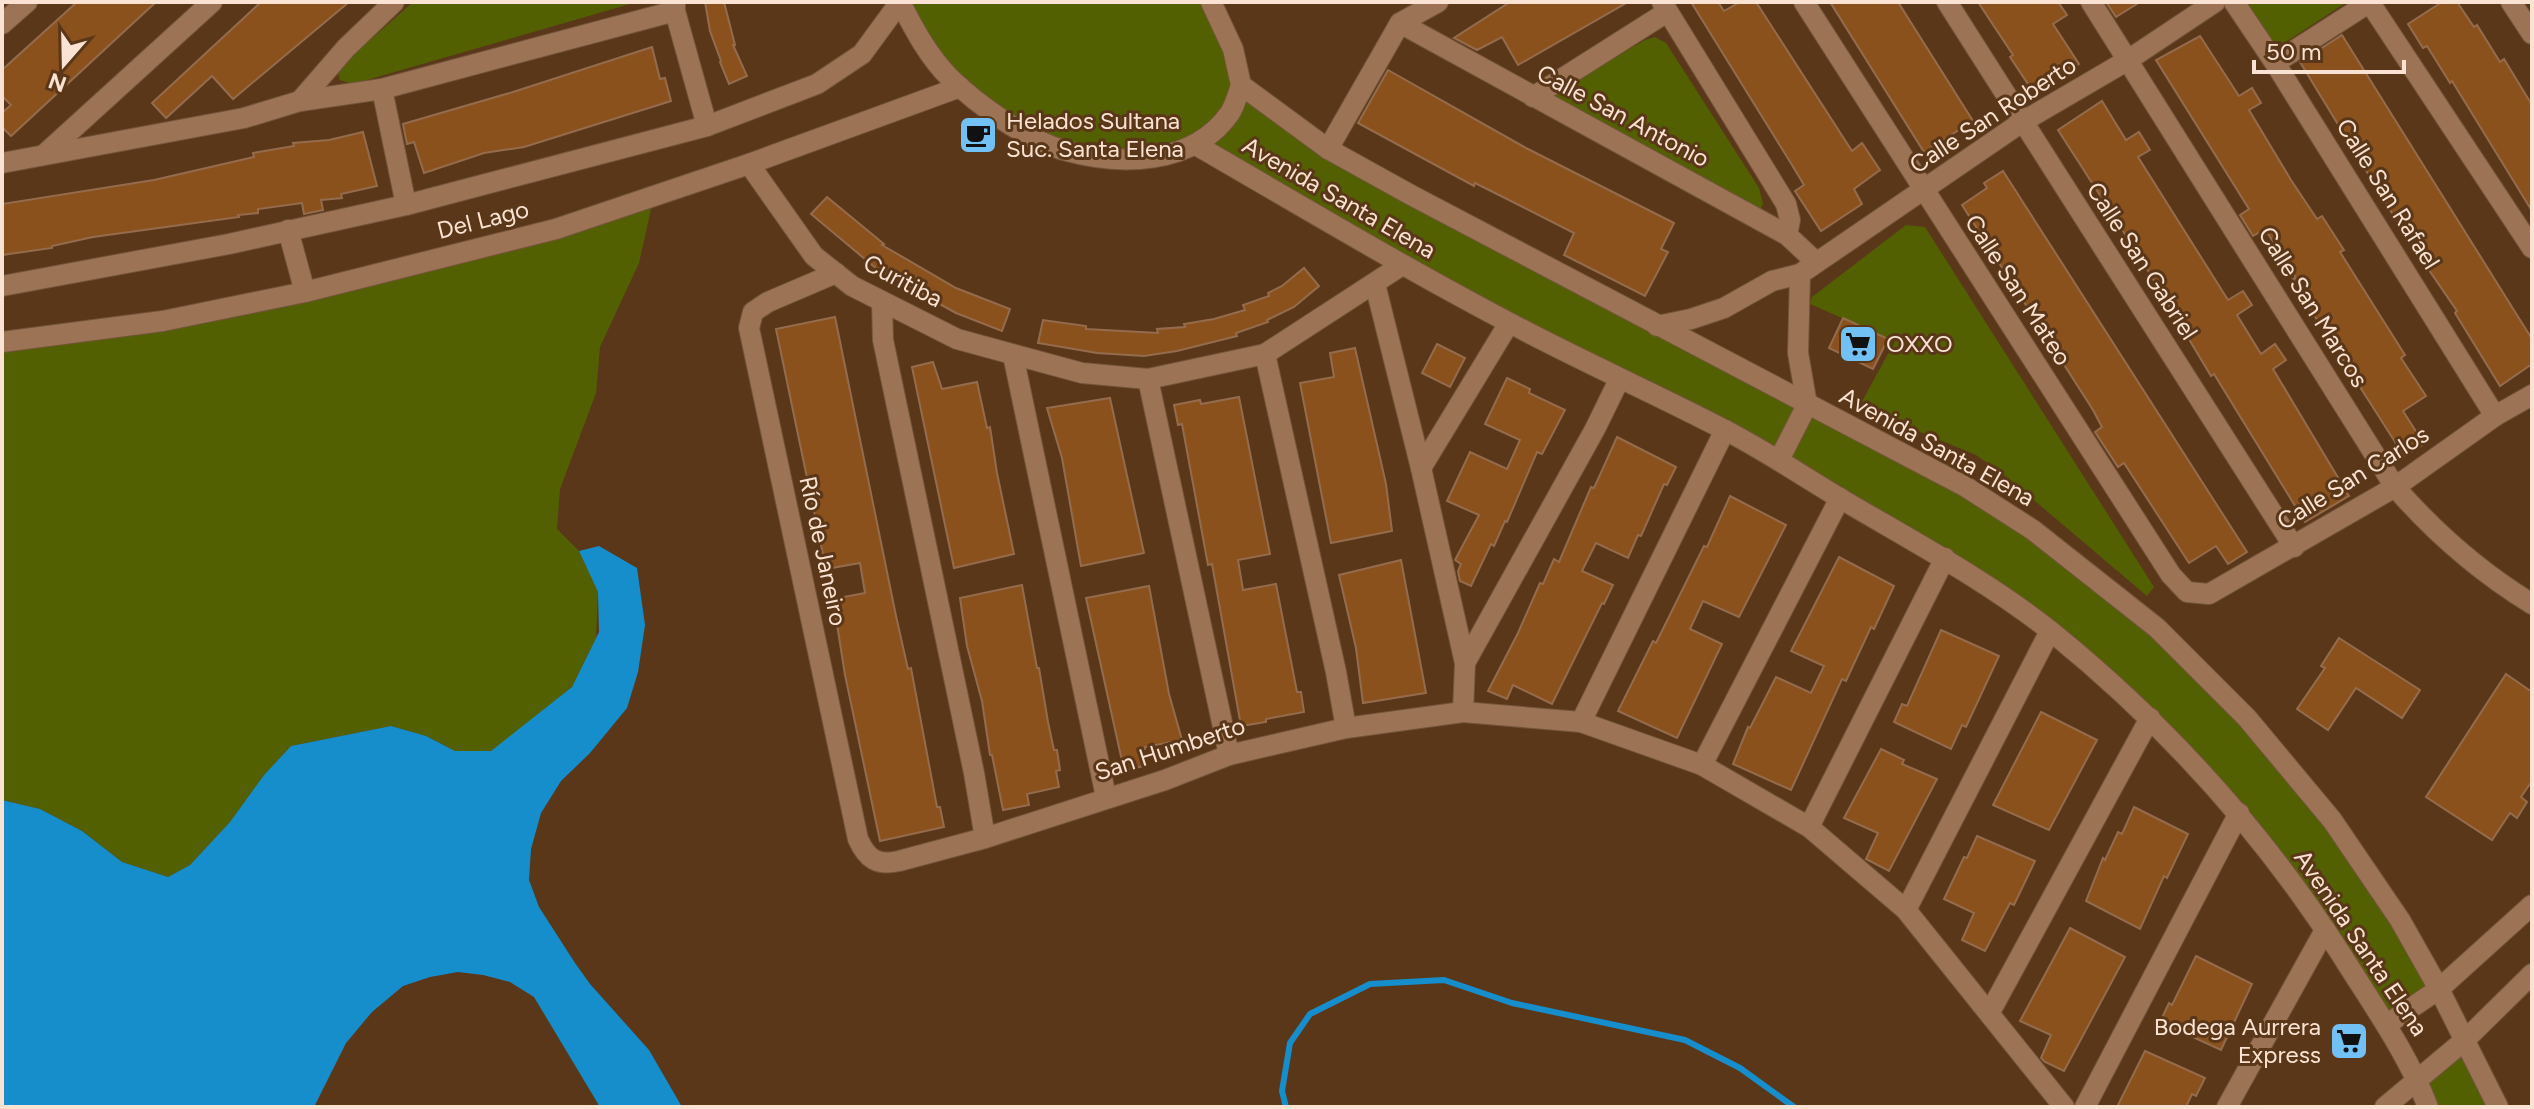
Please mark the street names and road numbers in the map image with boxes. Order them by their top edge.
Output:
street label: Calle San Roberto [1904,50,2081,179]
street label: Calle San Antonio [1532,58,1714,173]
street label: Calle San Rafael [2331,113,2446,274]
street label: Avenida Santa Elena [1237,130,1441,265]
street label: Calle San Gabriel [2081,176,2204,345]
street label: Del Lago [434,194,532,245]
street label: Calle San Mateo [1959,209,2078,371]
street label: Calle San Marcos [2252,221,2375,393]
street label: Curitiba [859,248,948,313]
street label: Avenida Santa Elena [1835,381,2040,512]
street label: Calle San Carlos [2271,419,2434,536]
street label: Río de Janeiro [793,473,853,628]
street label: San Humberto [1091,711,1249,786]
street label: Avenida Santa Elena [2288,844,2434,1041]

